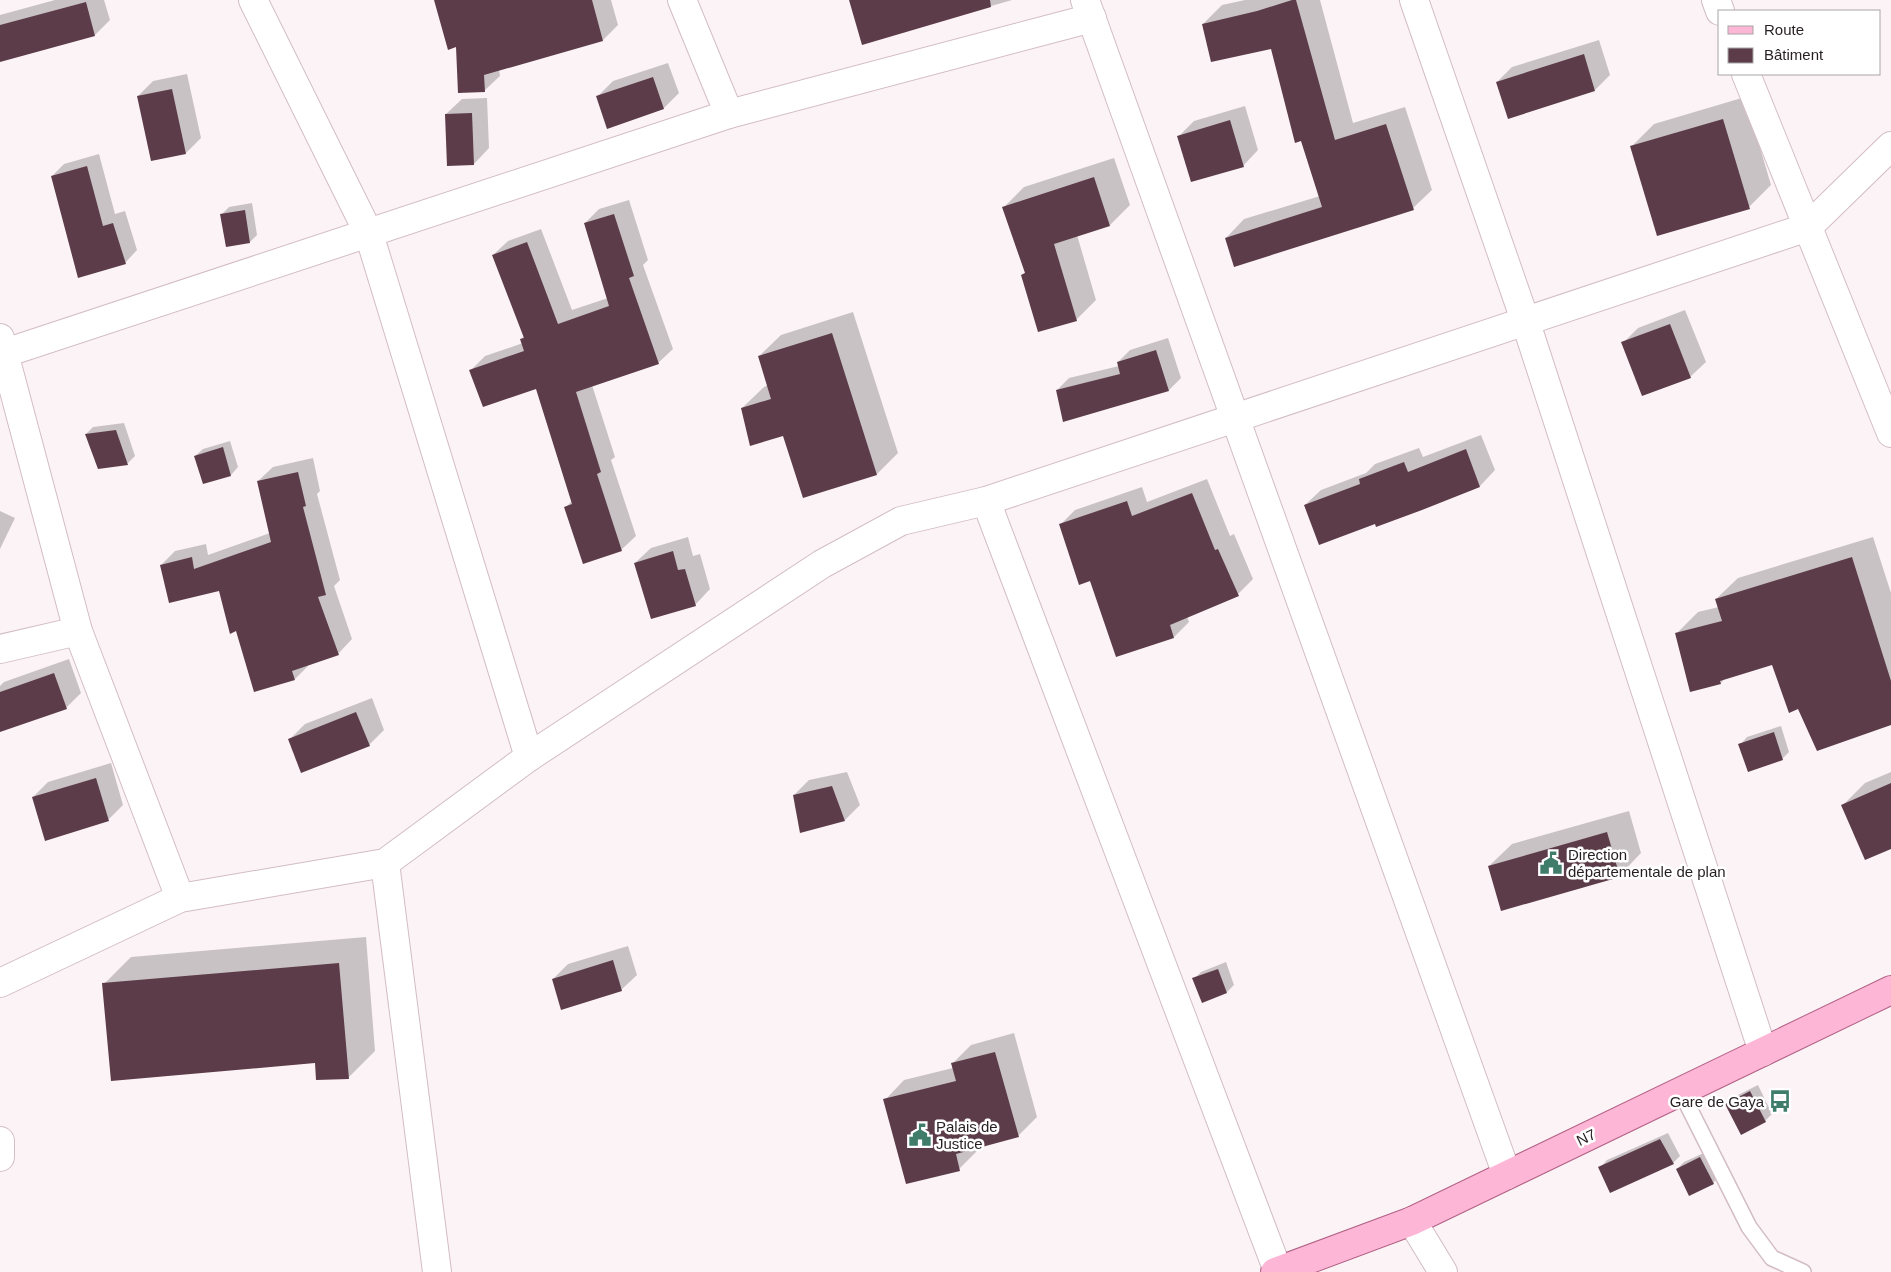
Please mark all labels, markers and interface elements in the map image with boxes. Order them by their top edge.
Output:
legend [1718,10,1881,75]
text: Route [1764,21,1804,38]
text: Bâtiment [1764,46,1824,63]
place label: Direction départementale de plan [1568,846,1726,880]
public building icon: Direction départementale de plan [1538,850,1564,876]
bus stop icon: Gare de Gaya [1767,1088,1793,1114]
place label: Gare de Gaya [1670,1093,1765,1110]
place label: Palais de Justice [936,1118,998,1152]
public building icon: Palais de Justice [907,1122,933,1148]
street label: N7 [1574,1125,1598,1149]

